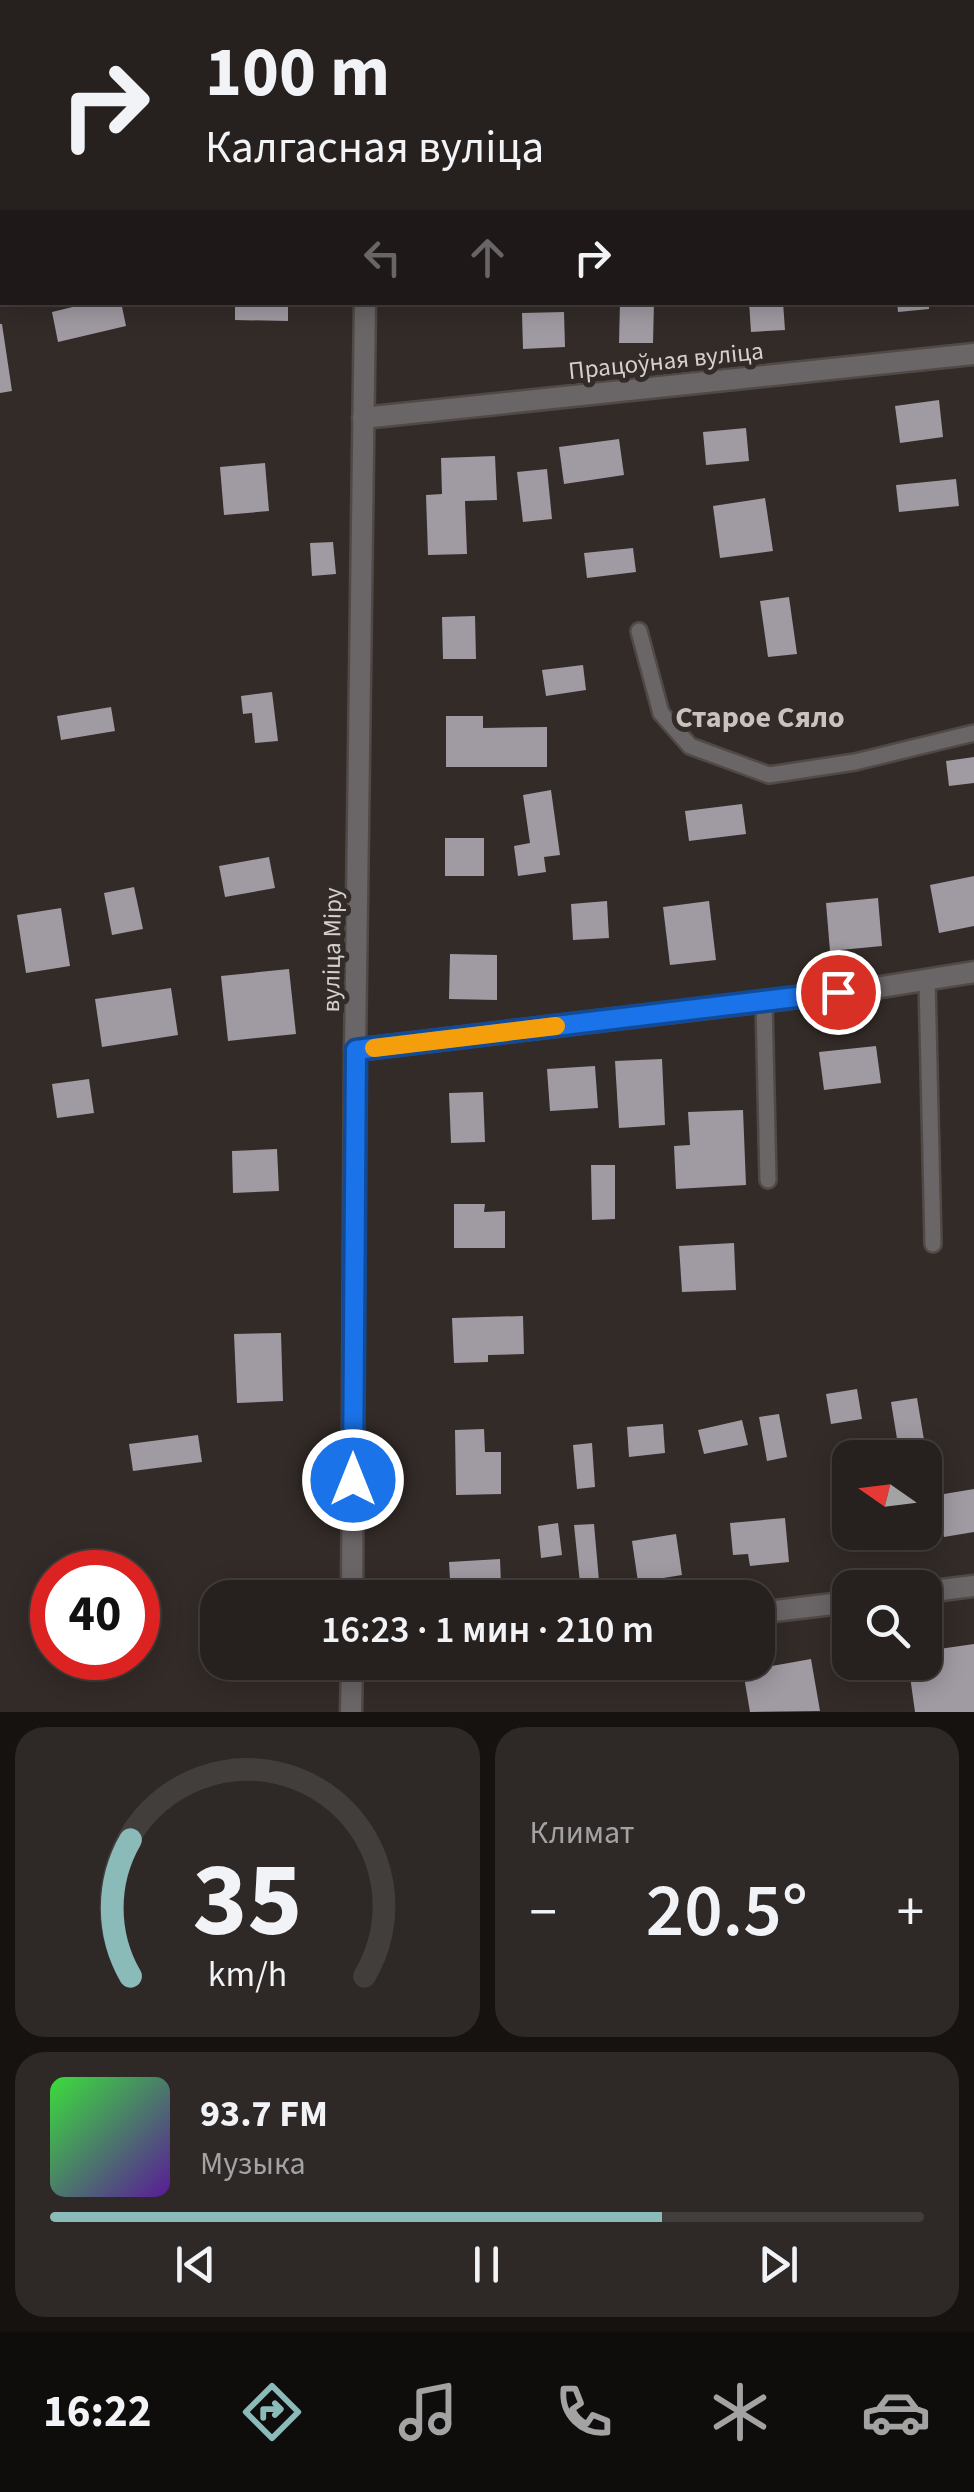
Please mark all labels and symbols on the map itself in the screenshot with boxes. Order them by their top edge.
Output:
street label: Працоўная вуліца [567,333,765,389]
district label: Старое Сяло [675,696,845,739]
street label: вуліца Міру [313,887,351,1013]
pin [796,950,881,1035]
position arrow [301,1428,405,1532]
north arrow [832,1440,942,1550]
speed limit sign: 40 [30,1550,160,1680]

